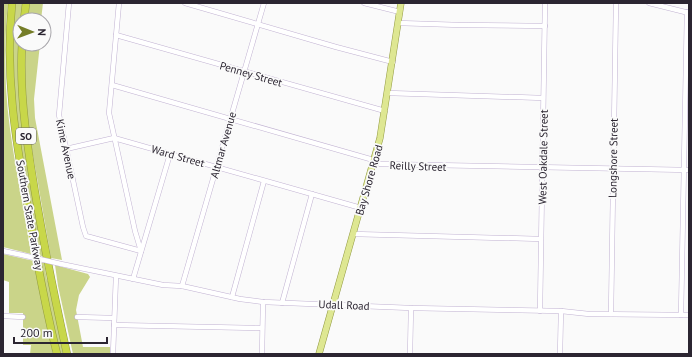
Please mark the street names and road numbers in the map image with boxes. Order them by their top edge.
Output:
street label: Penney Street [218,58,284,90]
street label: West Oakdale Street [535,109,551,205]
street label: Altmar Avenue [207,110,239,180]
street label: Kime Avenue [53,118,79,181]
street label: Longshore Street [605,118,621,198]
road number: SO [16,128,36,144]
street label: Ward Street [150,142,207,170]
street label: Bay Shore Road [352,143,386,217]
street label: Reilly Street [389,158,447,174]
street label: Southern State Parkway [13,159,47,272]
street label: Udall Road [318,297,370,313]

